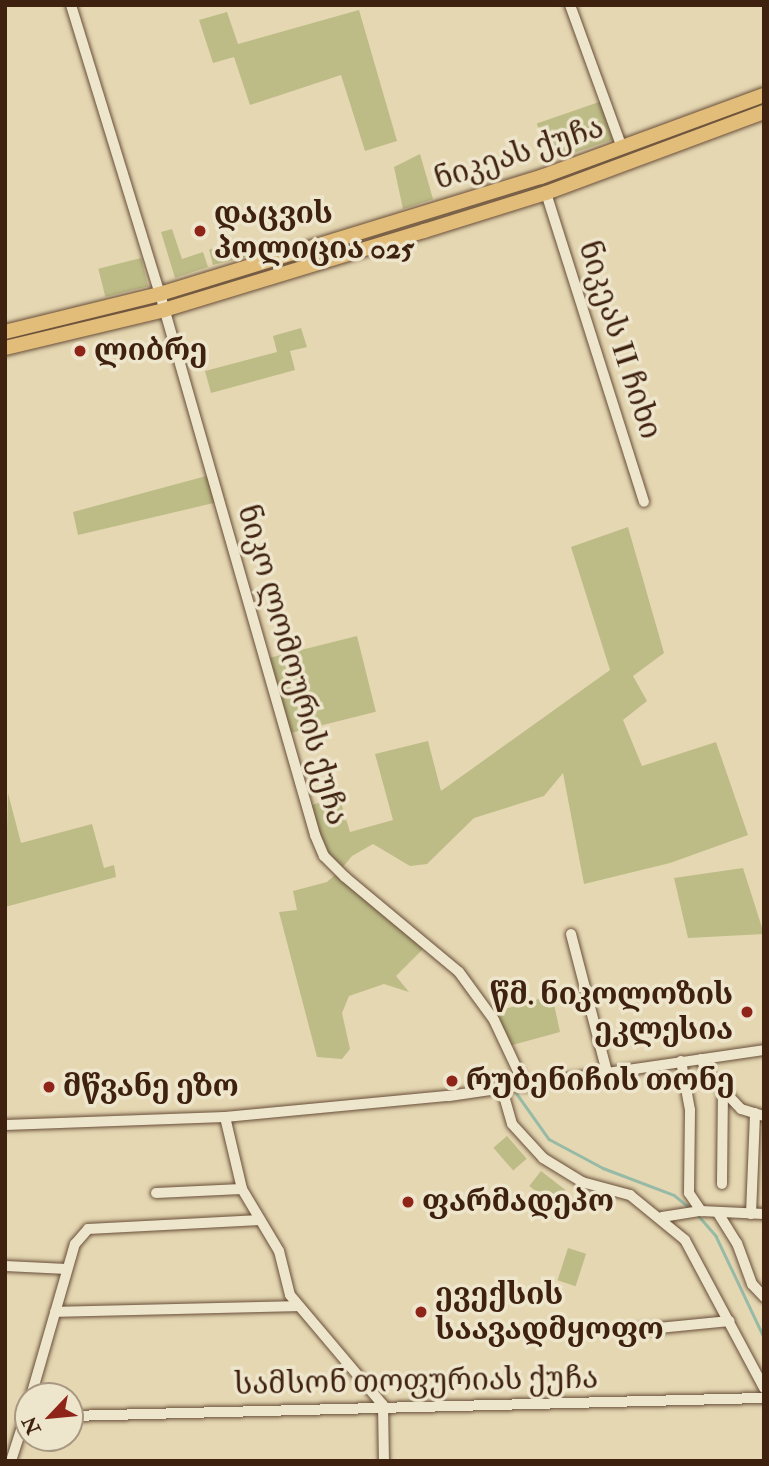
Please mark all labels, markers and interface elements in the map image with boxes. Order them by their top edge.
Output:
street label: ნიკეას ქუჩა [430,110,608,198]
place label: დაცვის პოლიცია 025 [214,196,414,266]
marker: დაცვის პოლიცია 025 [192,223,208,239]
street label: ნიკეას II ჩიხი [570,236,668,444]
place label: ლიბრე [94,333,207,369]
marker: ლიბრე [72,343,88,359]
street label: ნიკო ლომოურის ქუჩა [229,500,355,830]
place label: წმ. ნიკოლოზის ეკლესია [490,977,733,1048]
marker: წმ. ნიკოლოზის ეკლესია [739,1004,755,1020]
place label: რუბენიჩის თონე [466,1063,735,1099]
place label: მწვანე ეზო [63,1069,239,1105]
marker: რუბენიჩის თონე [444,1073,460,1089]
marker: მწვანე ეზო [41,1079,57,1095]
place label: ფარმადეპო [422,1184,614,1220]
marker: ფარმადეპო [400,1194,416,1210]
place label: ევექსის საავადმყოფო [435,1277,664,1348]
marker: ევექსის საავადმყოფო [413,1304,429,1320]
street label: სამსონ თოფურიას ქუჩა [234,1361,598,1403]
north arrow [14,1382,84,1452]
text: N [17,1412,46,1438]

